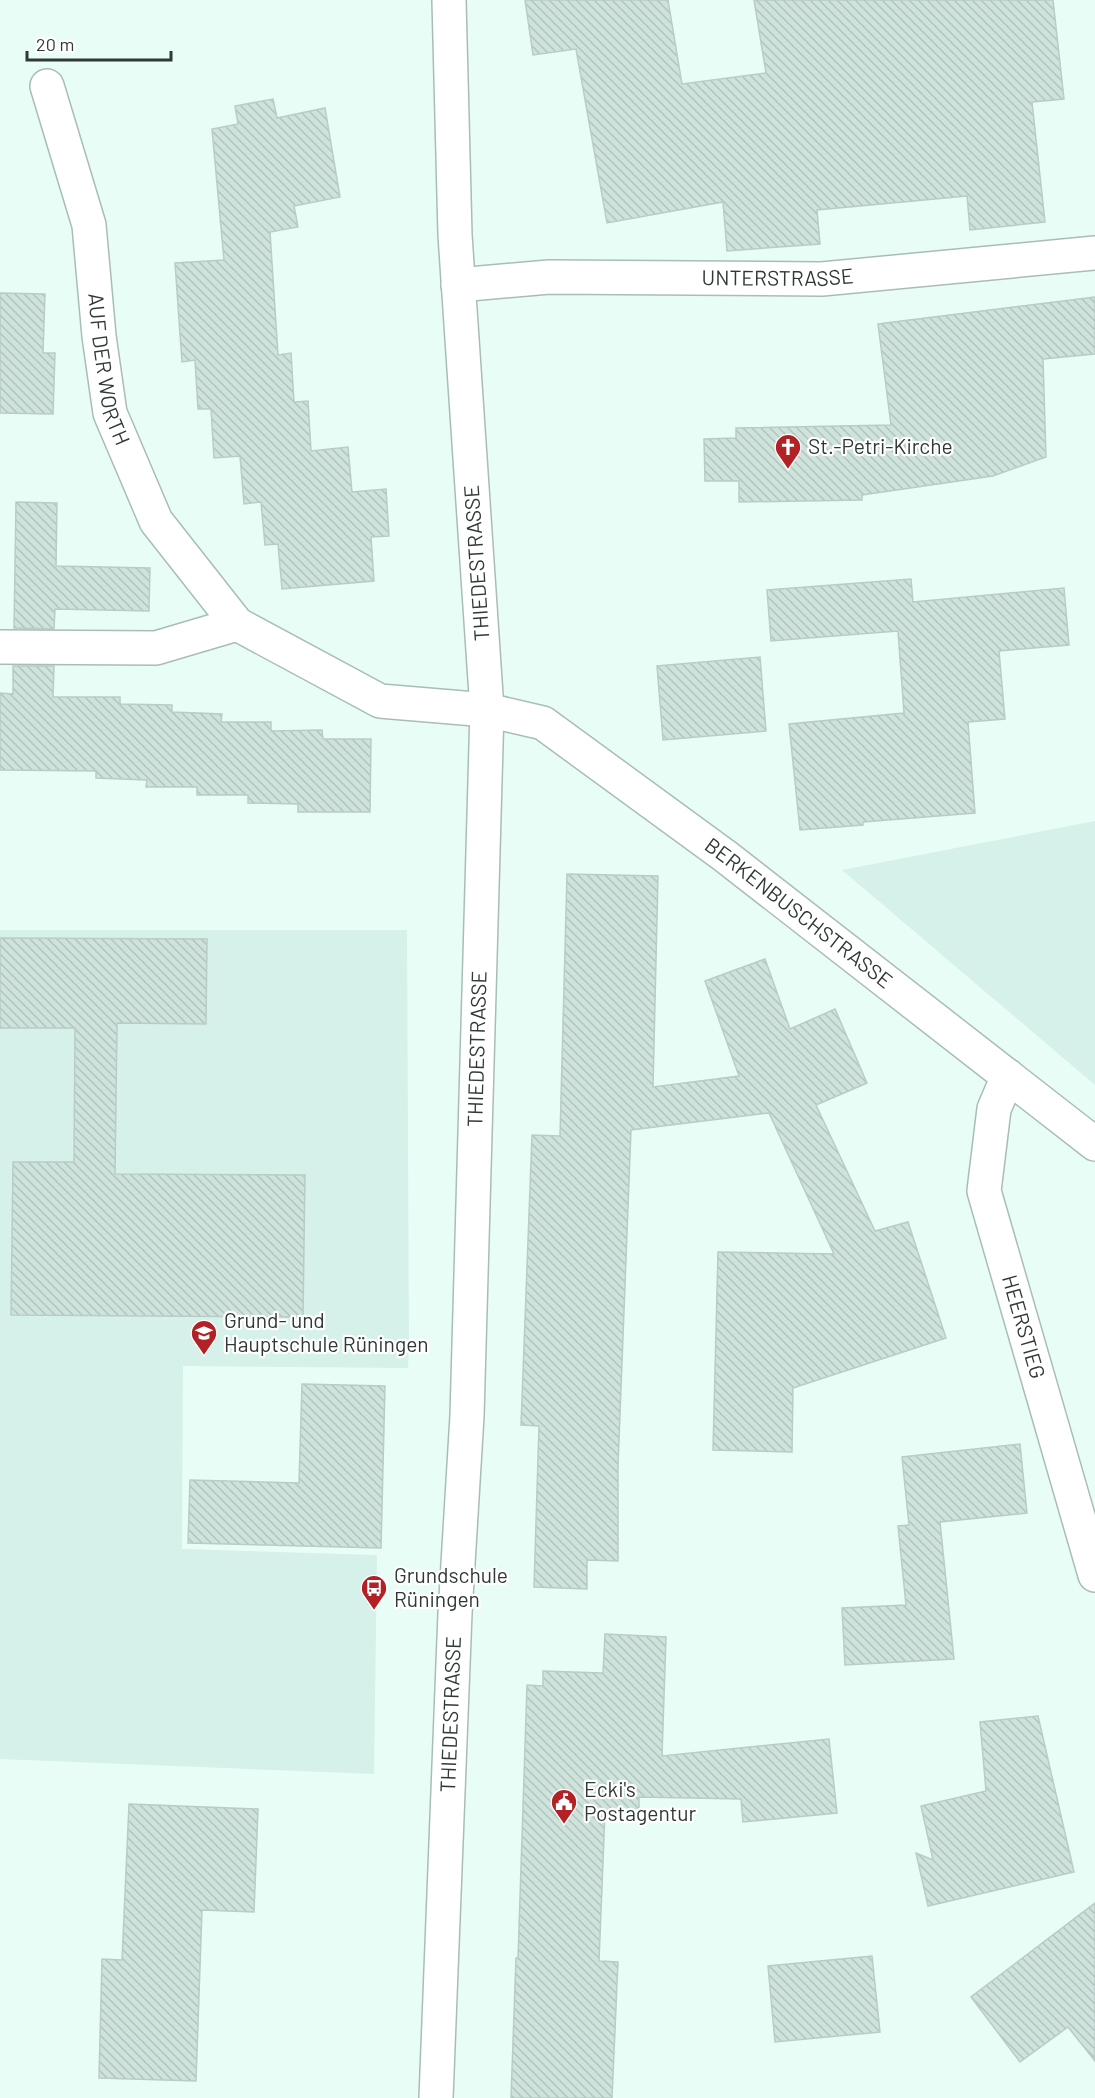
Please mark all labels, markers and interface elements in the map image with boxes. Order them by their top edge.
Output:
scale bar [27,24,171,62]
text: 20 m [36,33,74,55]
street label: UNTERSTRASSE [702,262,855,290]
street label: AUF DER WORTH [84,292,136,449]
church icon: St.-Petri-Kirche [773,432,803,470]
place label: St.-Petri-Kirche [808,433,953,458]
street label: THIEDESTRASSE [458,484,493,642]
street label: BERKENBUSCHSTRASSE [701,832,898,993]
street label: THIEDESTRASSE [461,970,491,1127]
street label: HEERSTIEG [998,1272,1052,1381]
place label: Grund- und Hauptschule Rüningen [224,1307,429,1356]
school or university icon: Grund- und Hauptschule Rüningen [189,1318,219,1356]
place label: Grundschule Rüningen [394,1562,508,1611]
bus stop icon: Grundschule Rüningen [359,1573,389,1611]
street label: THIEDESTRASSE [434,1636,465,1793]
place label: Ecki's Postagentur [584,1776,697,1825]
public building icon: Ecki's Postagentur [549,1787,579,1825]

